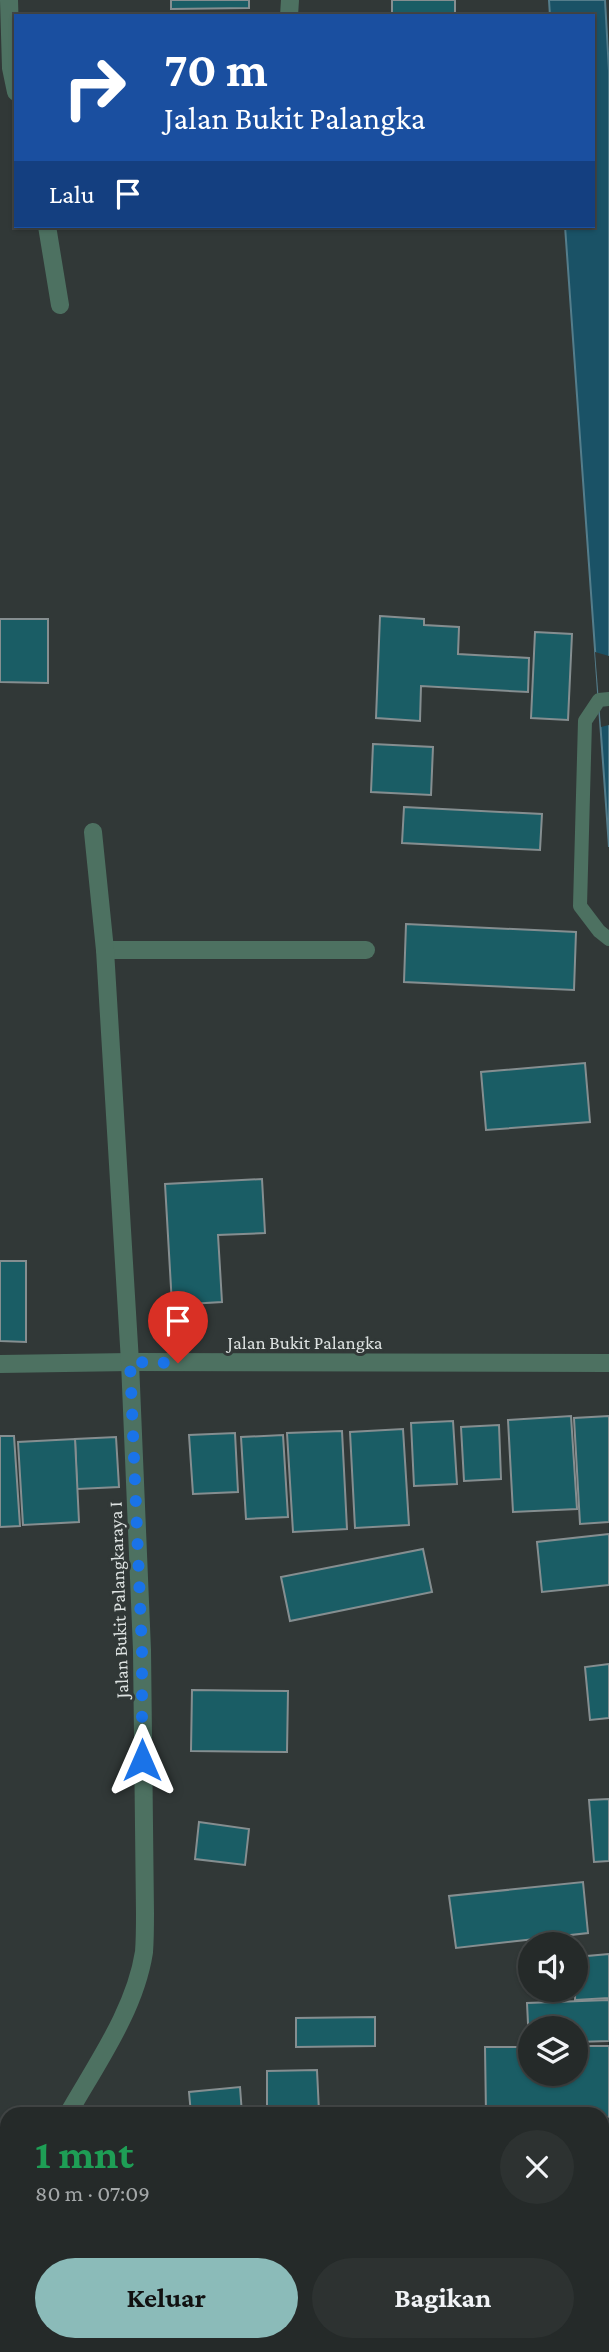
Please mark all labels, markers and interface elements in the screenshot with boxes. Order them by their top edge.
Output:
icon: right [49,42,140,133]
text: 70 m [164,42,268,97]
text: Jalan Bukit Palangka [164,100,426,136]
icon: arrive [109,175,147,213]
text: Lalu [49,180,95,209]
pin [148,1291,208,1363]
icon: arrive [159,1302,197,1340]
street label: Jalan Bukit Palangka [225,1332,383,1353]
street label: Jalan Bukit Palangkaraya I [105,1501,133,1701]
position arrow [105,1723,179,1797]
map controls [518,1932,588,2086]
button: sound [518,1932,588,2002]
button: layers [518,2016,588,2086]
text: 1 mnt [35,2130,134,2177]
button: close [500,2130,574,2204]
text: 80 m · 07:09 [35,2180,150,2206]
button: Keluar [35,2258,298,2338]
button: Bagikan [312,2258,574,2338]

